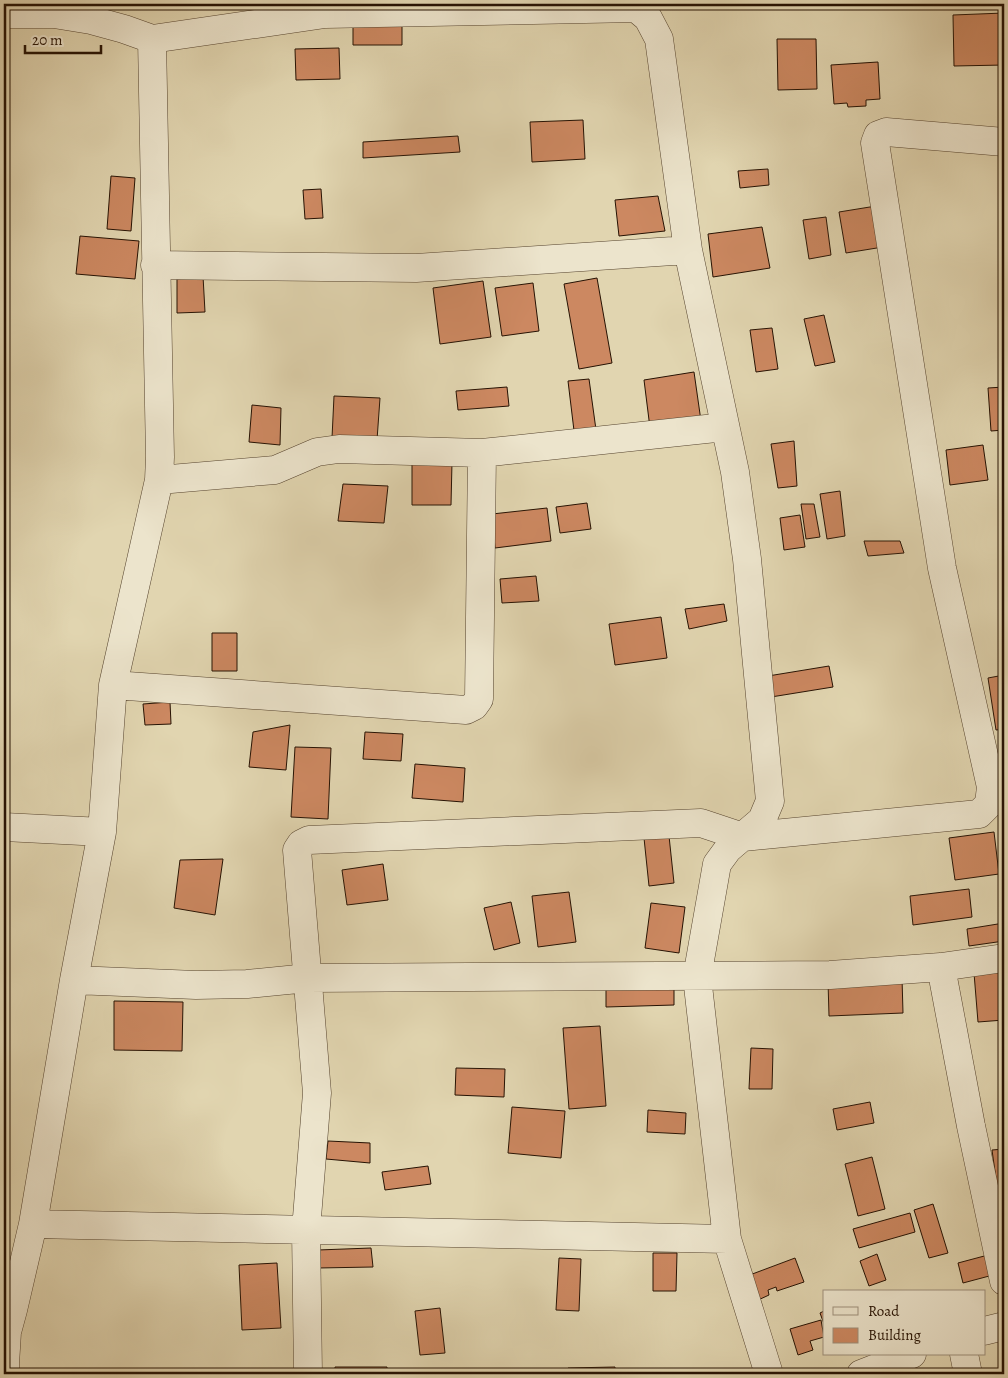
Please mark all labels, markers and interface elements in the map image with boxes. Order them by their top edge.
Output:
scale bar [25,22,101,54]
text: 20 m [32,30,63,50]
legend [823,1290,986,1356]
text: Road [868,1301,900,1321]
text: Building [868,1325,921,1345]

